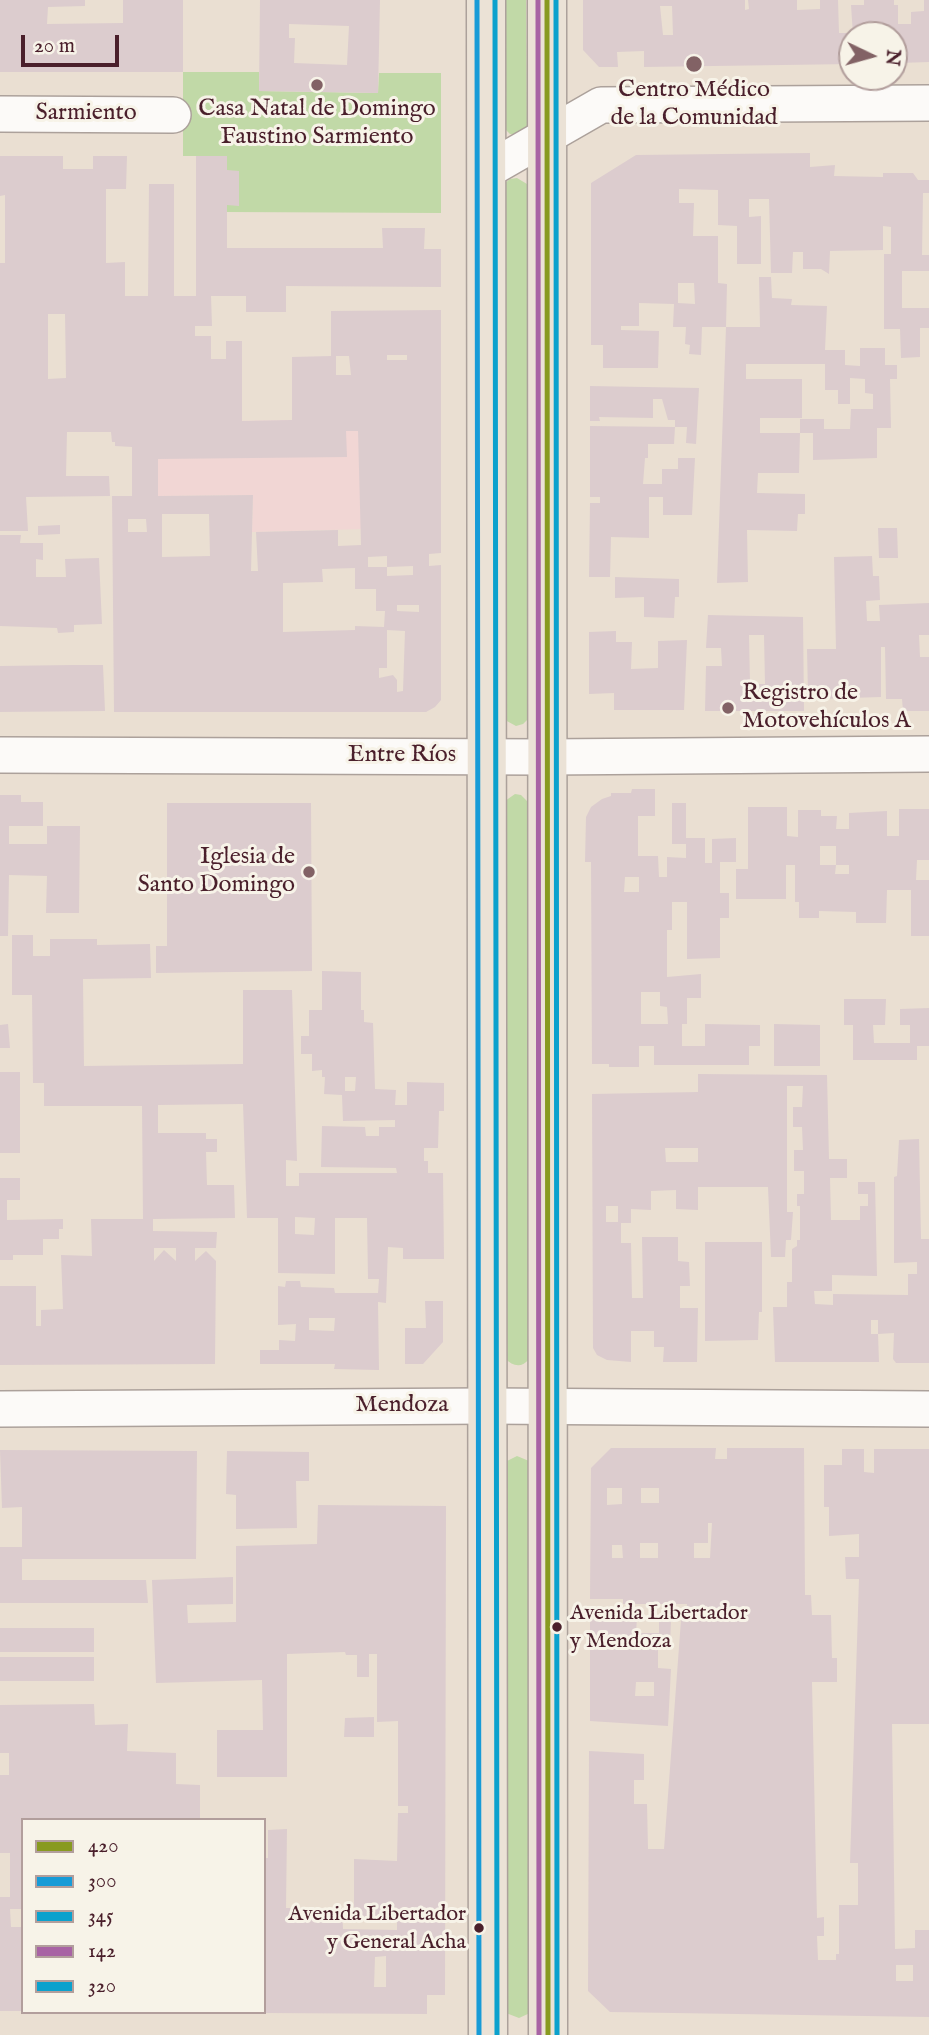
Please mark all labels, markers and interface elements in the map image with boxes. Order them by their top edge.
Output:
scale bar [24,21,122,65]
north arrow [838,21,908,91]
text: 20 m [34,33,75,60]
text: N [879,48,905,67]
marker: Centro Médico de la Comunidad [684,54,704,74]
marker: Casa Natal de Domingo Faustino Sarmiento [309,77,325,93]
place label: Centro Médico de la Comunidad [610,77,778,133]
place label: Casa Natal de Domingo Faustino Sarmiento [198,96,436,152]
street label: Sarmiento [35,100,137,128]
place label: Registro de Motovehículos A [742,680,911,736]
marker: Registro de Motovehículos A [720,700,736,716]
street label: Entre Ríos [348,742,456,770]
place label: Iglesia de Santo Domingo [137,844,295,900]
marker: Iglesia de Santo Domingo [301,864,317,880]
street label: Mendoza [355,1392,449,1420]
place label: Avenida Libertador y Mendoza [570,1601,748,1652]
marker: Avenida Libertador y Mendoza [550,1620,564,1634]
legend [21,1818,266,2014]
text: 420 [88,1833,118,1860]
text: 300 [88,1868,116,1895]
place label: Avenida Libertador y General Acha [288,1902,466,1954]
text: 345 [88,1903,114,1930]
marker: Avenida Libertador y General Acha [472,1921,486,1935]
text: 142 [88,1938,116,1965]
text: 320 [88,1973,116,2000]

